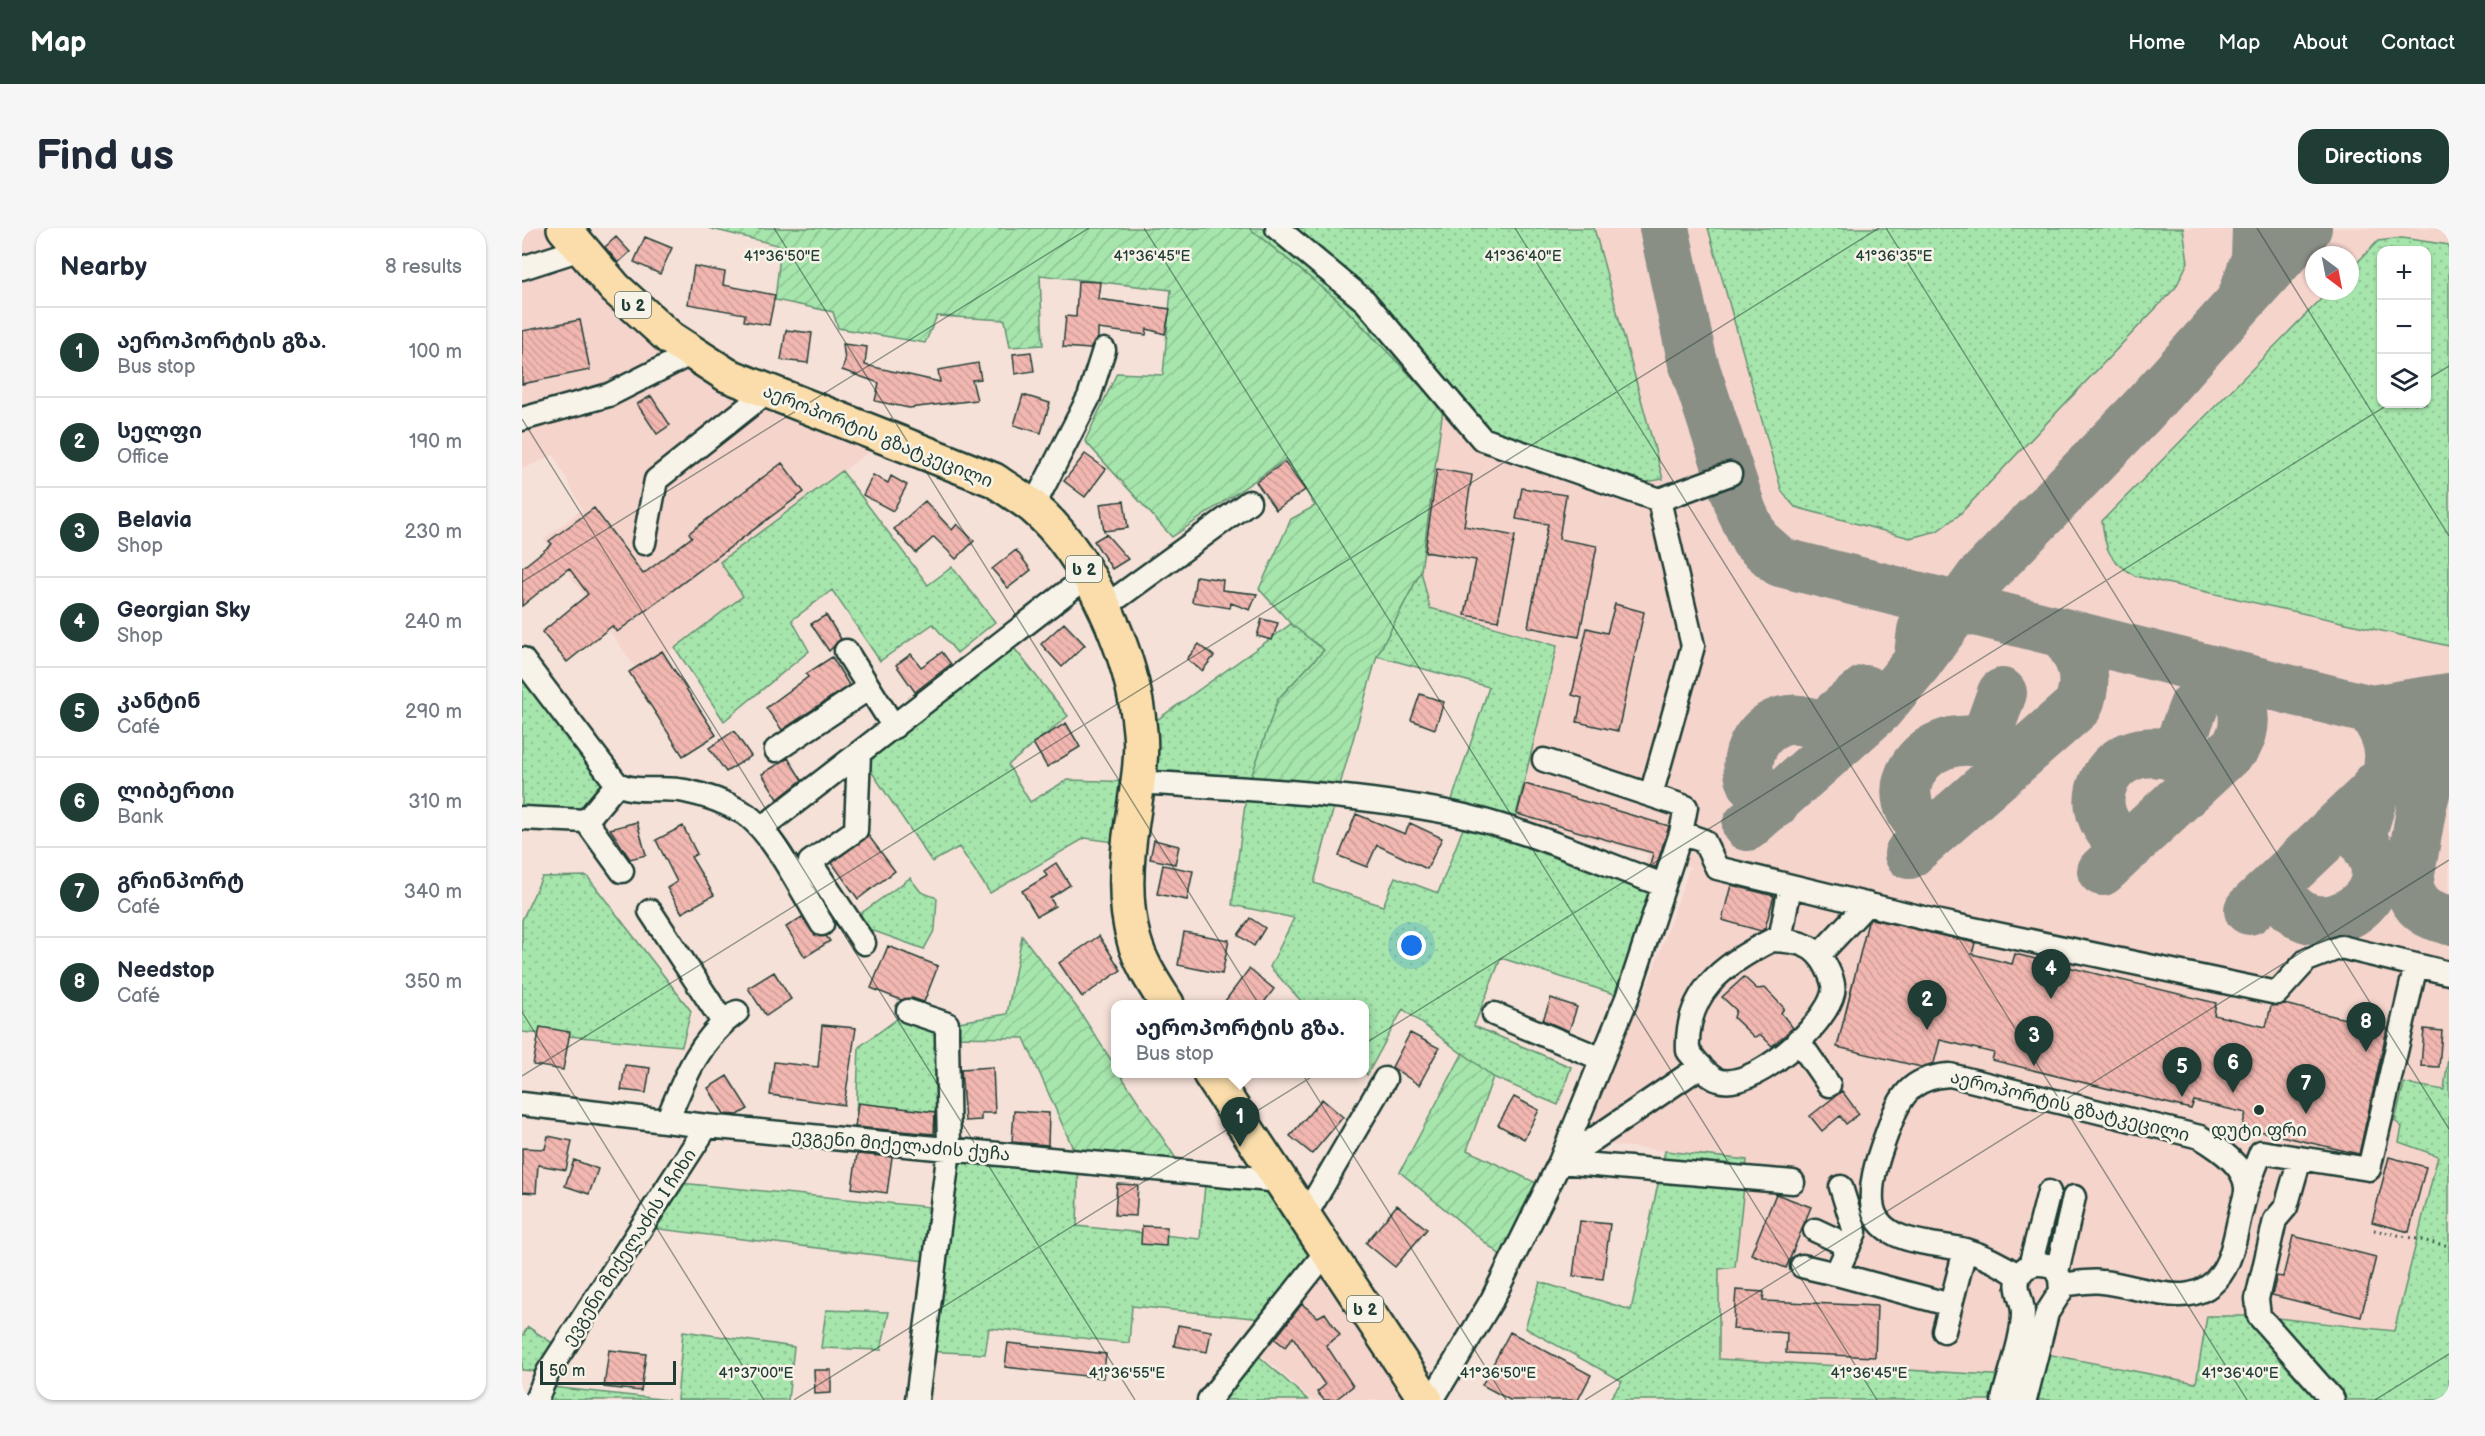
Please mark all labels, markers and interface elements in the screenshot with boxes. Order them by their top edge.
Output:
text: Map [30,26,86,59]
text: Home [2128,30,2185,55]
text: Map [2218,30,2260,55]
text: About [2293,30,2348,55]
text: Contact [2381,30,2455,55]
button: Directions [2298,129,2449,184]
text: Find us [36,131,174,182]
north arrow [2305,246,2359,300]
map controls [2377,246,2431,408]
button: + [2377,246,2431,300]
text: 41°36'50"E [744,247,820,266]
text: 41°36'45"E [1114,247,1191,266]
text: 41°36'40"E [1484,247,1562,266]
text: 41°36'35"E [1856,247,1933,266]
text: Nearby [60,252,147,283]
text: 8 results [385,255,462,279]
road number: ს 2 [615,292,651,318]
button: − [2377,300,2431,354]
text: აეროპორტის გზა. [117,328,326,355]
text: 1 [75,340,84,364]
text: 100 m [409,340,462,364]
button: layers [2377,354,2431,408]
text: Bus stop [117,355,196,379]
street label: აეროპორტის გზატკეცილი [760,381,996,492]
text: სელფი [117,418,202,445]
text: 2 [74,430,85,454]
text: 190 m [409,430,462,454]
text: Office [117,445,169,469]
text: Belavia [117,507,192,534]
text: 3 [74,520,85,544]
text: 230 m [405,520,462,544]
text: Shop [117,534,163,558]
road number: ს 2 [1066,556,1102,582]
text: Georgian Sky [117,597,250,624]
text: 4 [74,610,85,634]
text: 240 m [405,610,462,634]
text: Shop [117,624,163,648]
text: კანტინ [117,688,201,715]
text: 5 [74,700,85,724]
text: 290 m [405,700,462,724]
text: Café [117,715,160,739]
text: ლიბერთი [117,778,235,805]
text: 6 [73,790,86,814]
text: 310 m [408,790,462,814]
text: Bank [117,805,163,829]
text: გრინპორტ [117,868,244,895]
text: 7 [74,880,85,904]
text: 340 m [404,880,462,904]
text: Café [117,895,160,919]
your location [1397,931,1426,960]
pin: 4 [2032,950,2071,999]
text: Needstop [117,957,215,984]
text: 8 [73,970,86,994]
text: 350 m [405,970,462,994]
pin: 2 [1908,980,1946,1030]
text: Café [117,984,160,1008]
popup [1111,1000,1369,1078]
pin: 8 [2346,1002,2386,1052]
text: აეროპორტის გზა. [1135,1015,1345,1042]
pin: 3 [2014,1016,2054,1066]
text: Bus stop [1135,1042,1214,1066]
pin: 6 [2214,1044,2252,1093]
pin: 5 [2162,1048,2202,1097]
pin: 7 [2286,1064,2326,1114]
street label: აეროპორტის გზატკეცილი [1948,1067,2192,1146]
pin: 1 [1220,1098,1260,1147]
marker: დუტი ფრი [2252,1103,2266,1117]
place label: დუტი ფრი [2211,1120,2307,1141]
street label: ევგენი მიქელაძის ქუჩა [791,1125,1011,1166]
street label: ევგენი მიქელაძის I ჩიხი [558,1145,701,1349]
road number: ს 2 [1347,1296,1383,1322]
scale bar [540,1358,676,1386]
text: 50 m [549,1362,585,1381]
text: 41°37'00"E [719,1364,794,1383]
text: 41°36'55"E [1089,1364,1165,1383]
text: 41°36'50"E [1460,1364,1536,1383]
text: 41°36'45"E [1831,1364,1908,1383]
text: 41°36'40"E [2201,1364,2279,1383]

